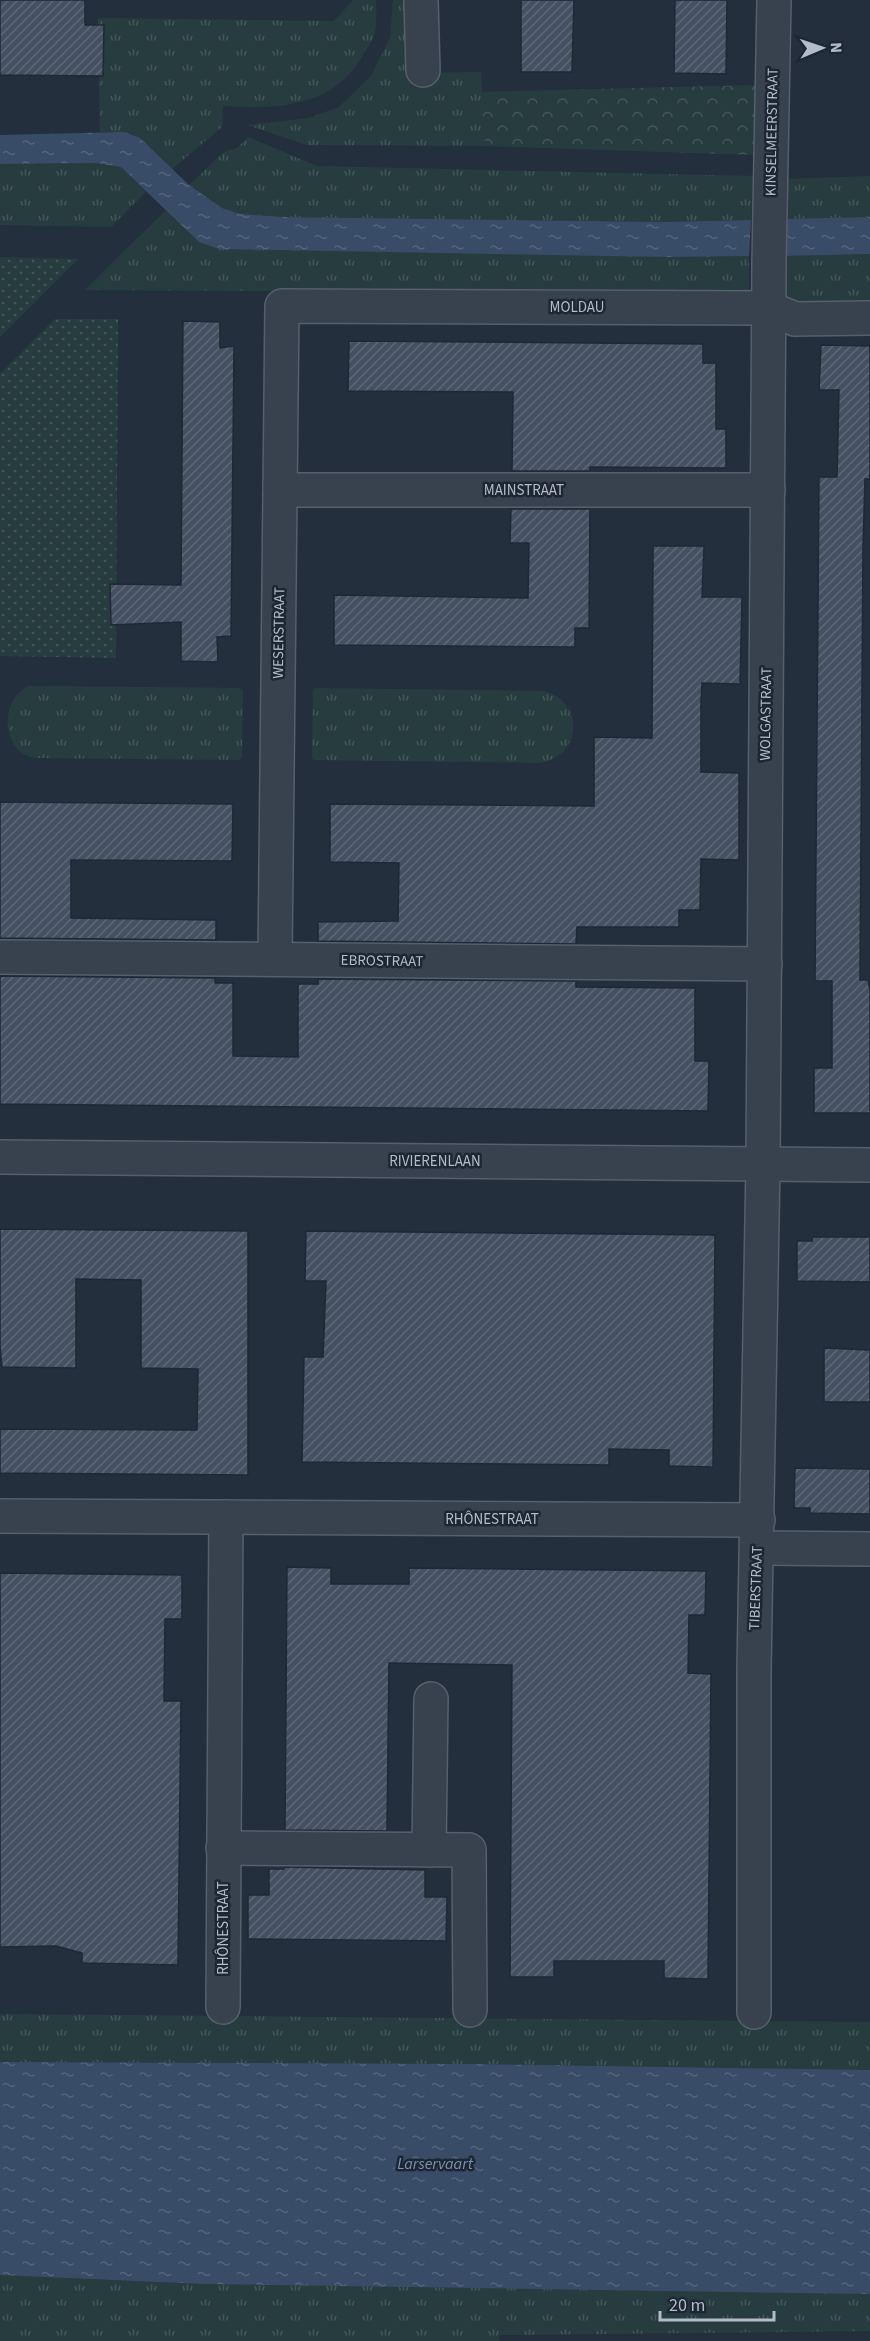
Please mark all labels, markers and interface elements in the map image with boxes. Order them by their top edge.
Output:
north arrow [792,18,852,78]
text: N [825,42,847,53]
street label: KINSELMEERSTRAAT [760,68,784,196]
street label: MOLDAU [550,297,604,318]
street label: MAINSTRAAT [484,480,564,501]
street label: WESERSTRAAT [268,587,290,679]
street label: WOLGASTRAAT [755,667,777,761]
street label: EBROSTRAAT [340,950,424,972]
street label: RIVIERENLAAN [389,1151,481,1172]
street label: RHÔNESTRAAT [445,1509,539,1530]
street label: TIBERSTRAAT [744,1545,768,1631]
street label: RHÔNESTRAAT [213,1881,234,1975]
water label: Larservaart [397,2153,474,2175]
scale bar [660,2284,774,2322]
text: 20 m [669,2293,705,2318]

